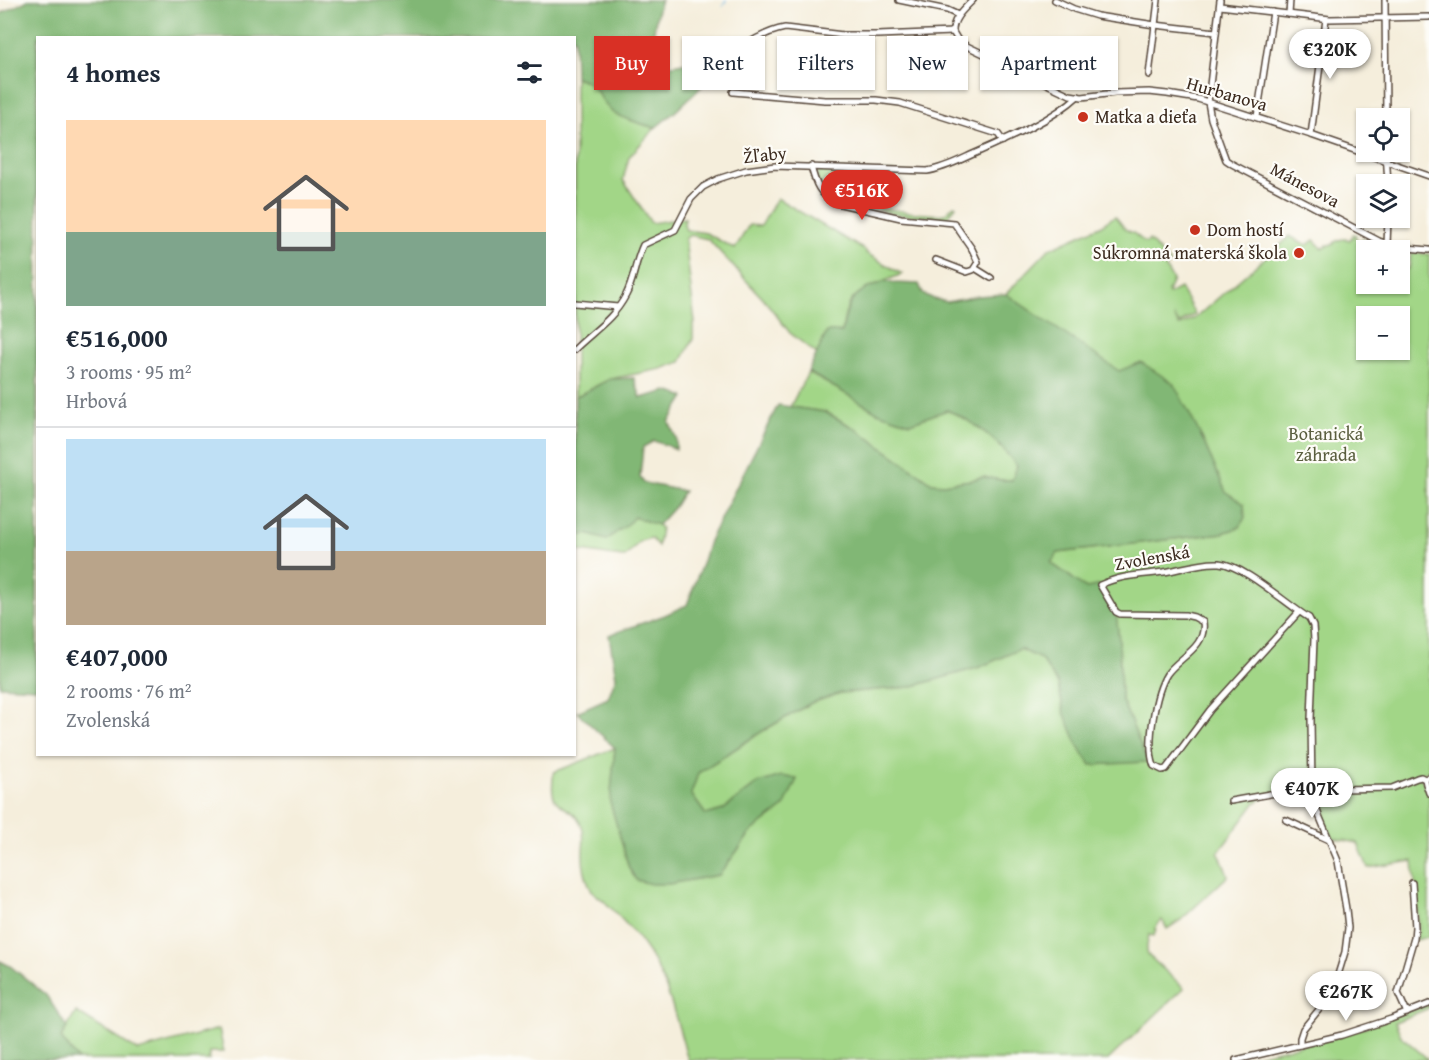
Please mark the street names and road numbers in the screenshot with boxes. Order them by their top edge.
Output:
street label: Hurbanova [1184,69,1271,118]
street label: Žľaby [742,139,788,170]
street label: Mánesova [1266,155,1345,214]
street label: Zvolenská [1112,538,1192,577]

